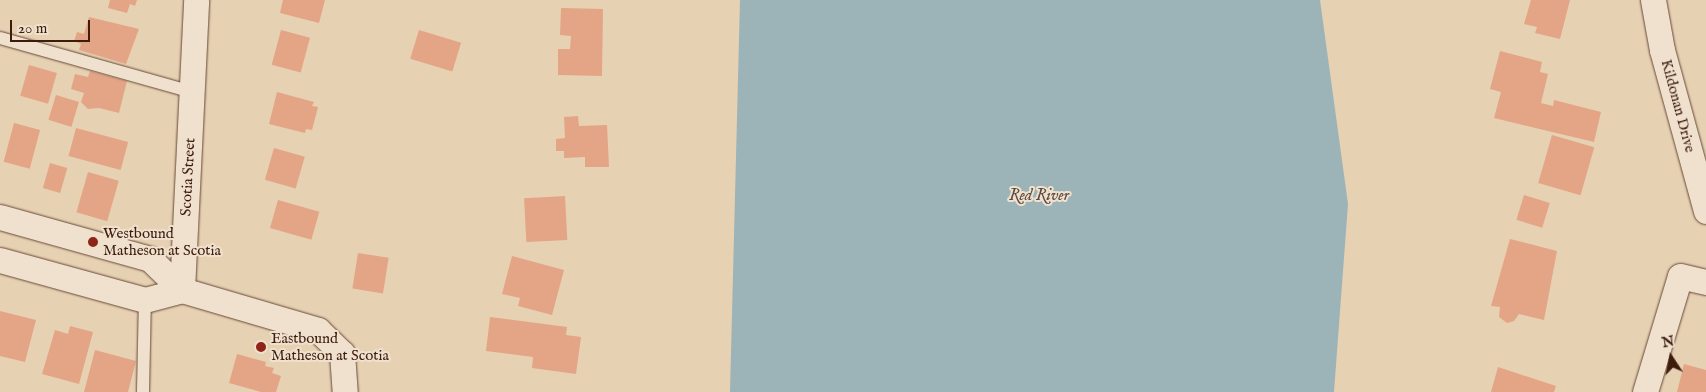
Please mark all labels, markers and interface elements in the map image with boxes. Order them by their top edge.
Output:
scale bar [12,10,92,42]
text: 20 m [18,19,47,38]
street label: Kildonan Drive [1657,57,1699,155]
street label: Scotia Street [177,137,199,217]
water label: Red River [1009,186,1069,206]
place label: Westbound Matheson at Scotia [103,224,221,259]
marker: Westbound Matheson at Scotia [87,236,99,248]
place label: Eastbound Matheson at Scotia [271,329,389,364]
north arrow [1646,332,1696,382]
text: N [1660,332,1676,352]
marker: Eastbound Matheson at Scotia [255,341,267,353]

